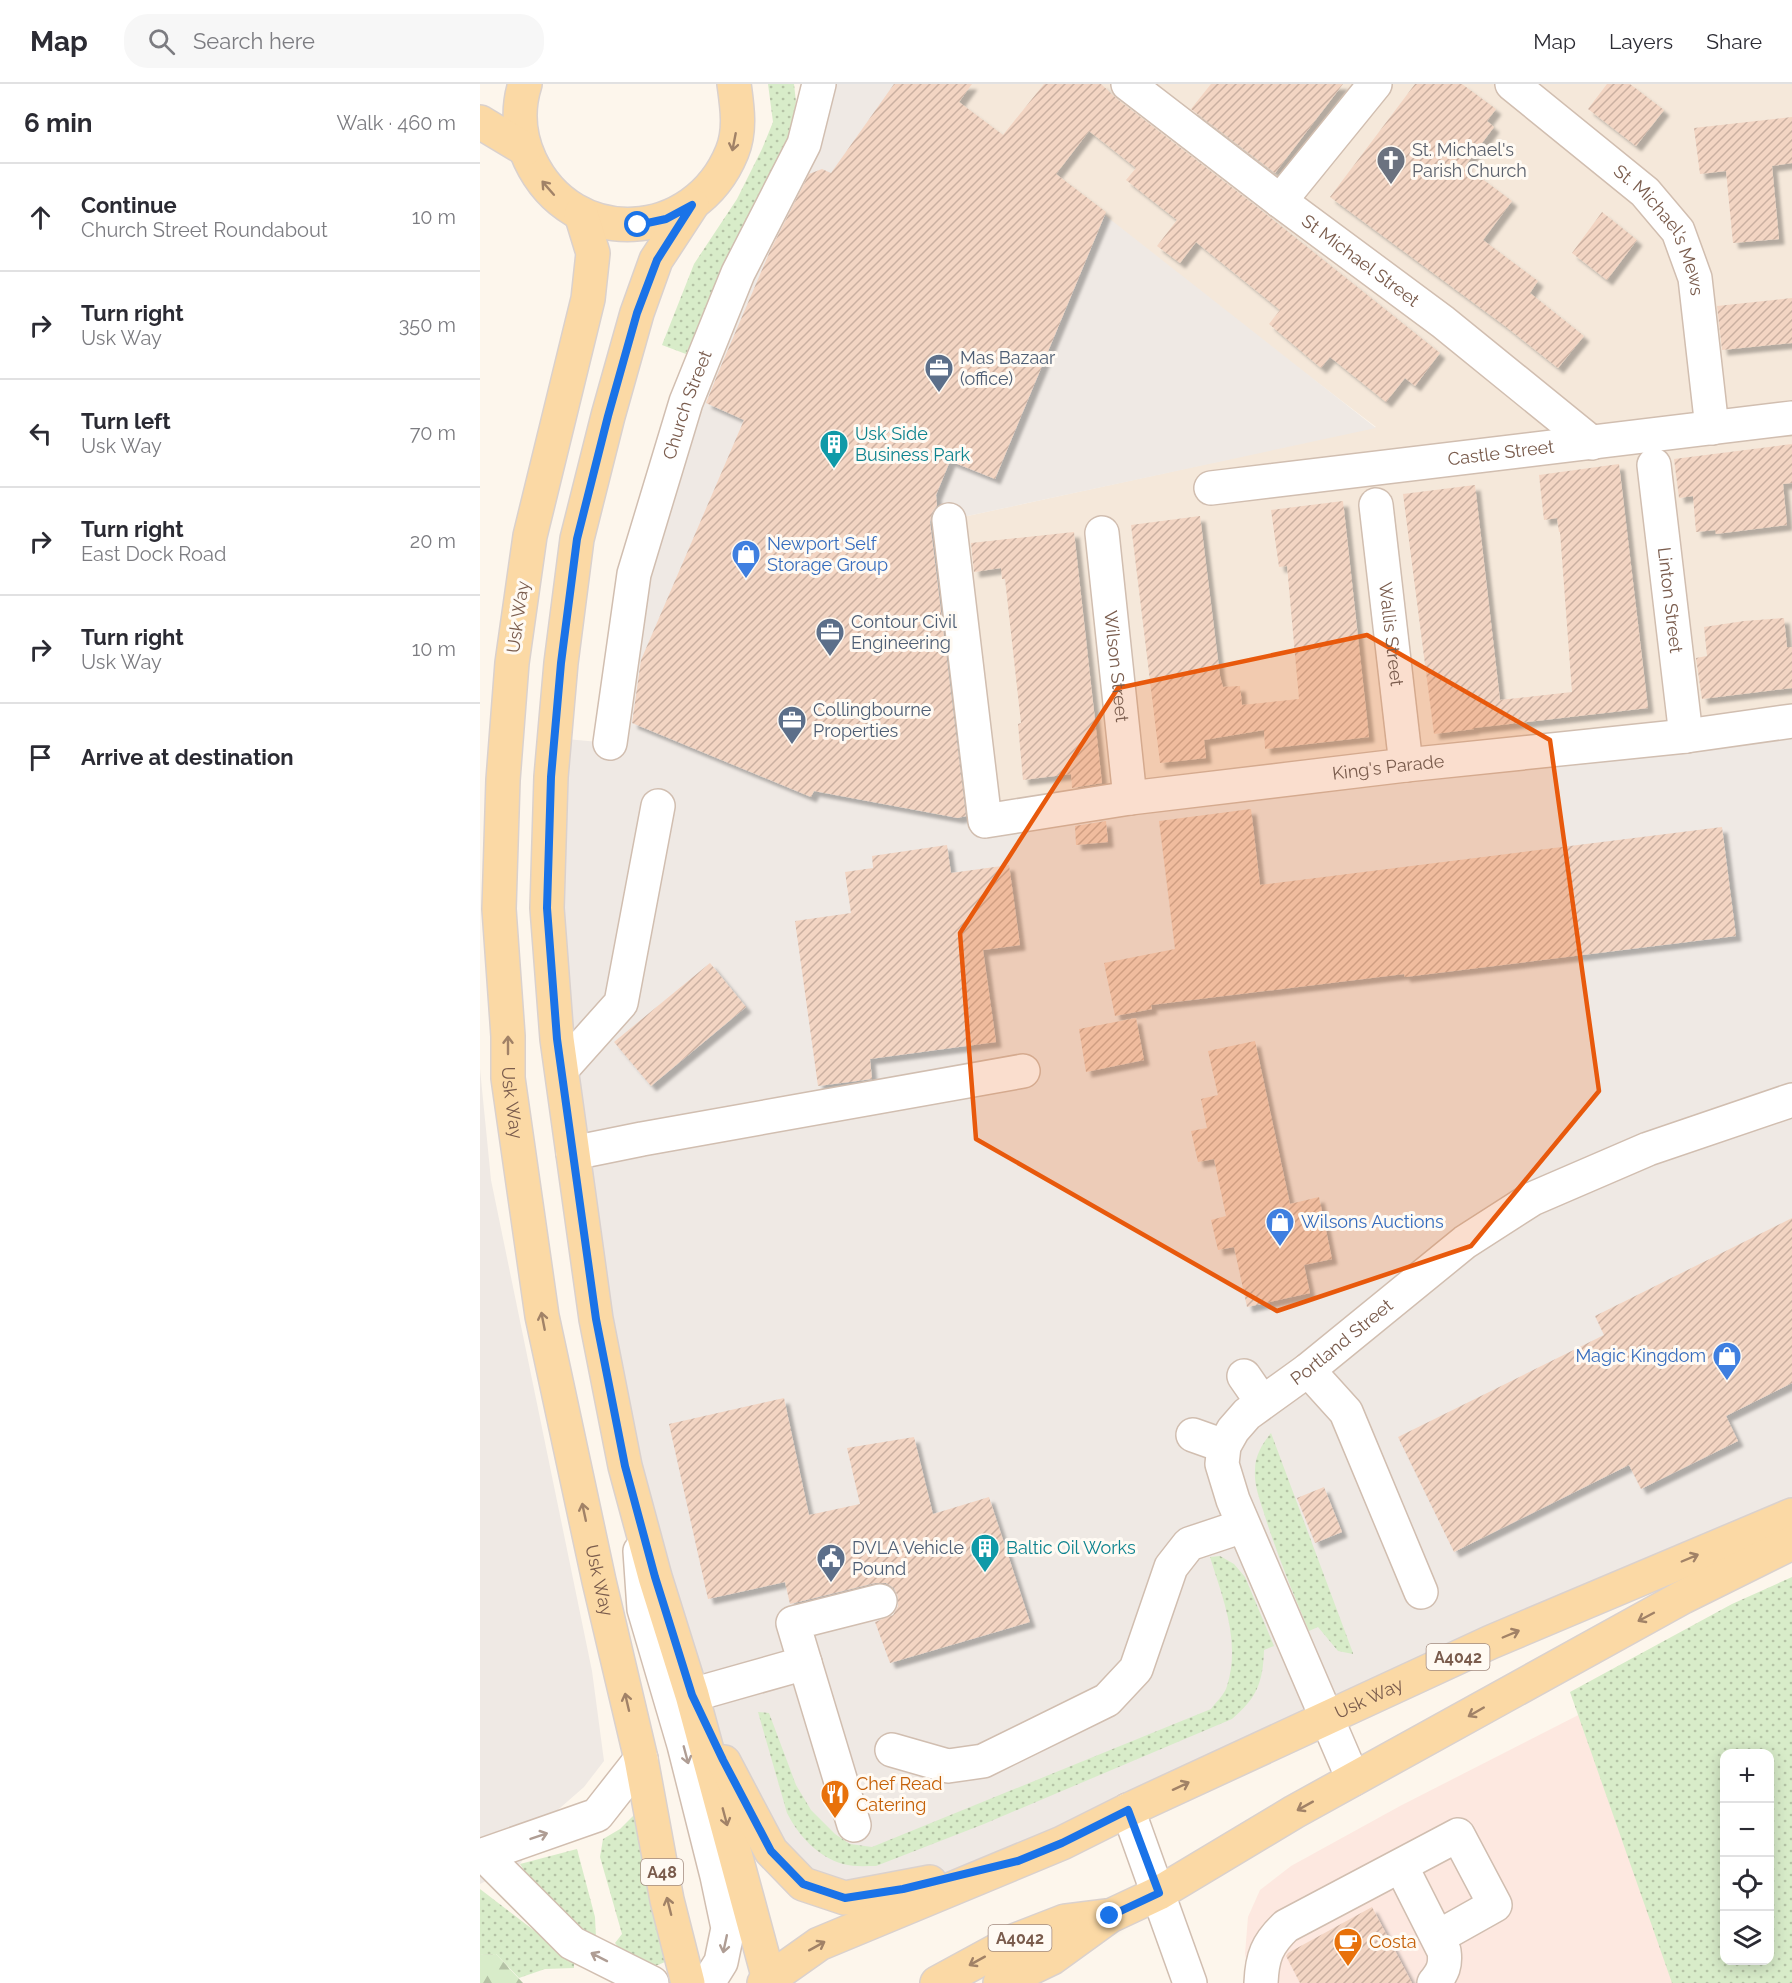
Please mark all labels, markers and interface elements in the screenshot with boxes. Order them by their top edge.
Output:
search box [124,14,544,68]
text: Map [30,25,88,58]
icon: search [145,25,178,58]
text: Search here [193,28,315,54]
text: Map [1533,29,1576,54]
text: Layers [1609,29,1673,54]
text: Share [1706,29,1762,54]
text: 6 min [24,108,93,138]
text: Walk · 460 m [337,111,456,135]
one-way arrow [728,131,739,151]
place label: St. Michael's Parish Church [1412,139,1527,181]
church icon: St. Michael's Parish Church [1375,144,1407,186]
street label: St. Michael's Mews [1610,160,1708,297]
one-way arrow [541,181,555,196]
text: Continue [81,192,177,218]
icon: ahead [24,201,57,234]
text: 10 m [412,205,456,229]
street label: St Michael Street [1298,210,1424,311]
route start [624,211,650,237]
text: Church Street Roundabout [81,218,328,242]
text: Turn right [81,300,184,326]
icon: right [24,309,57,342]
text: 350 m [399,313,456,337]
text: Usk Way [81,326,162,350]
street label: Church Street [658,347,716,462]
place label: Mas Bazaar (office) [960,347,1056,389]
office icon: Mas Bazaar (office) [923,352,955,394]
text: Turn left [81,408,171,434]
icon: left [24,417,57,450]
text: 70 m [410,421,456,445]
place label: Usk Side Business Park [855,423,971,465]
building icon: Usk Side Business Park [818,428,850,470]
text: Usk Way [81,434,162,458]
street label: Castle Street [1447,436,1555,469]
text: Turn right [81,516,184,542]
icon: right [24,525,57,558]
text: 20 m [410,529,456,553]
place label: Newport Self Storage Group [767,533,888,575]
shop icon: Newport Self Storage Group [730,538,762,580]
text: East Dock Road [81,542,226,566]
street label: Linton Street [1654,546,1687,654]
street label: Usk Way [502,579,533,654]
street label: Wallis Street [1375,581,1408,687]
street label: Wilson Street [1100,609,1133,723]
place label: Contour Civil Engineering [851,611,957,653]
office icon: Contour Civil Engineering [814,616,846,658]
text: Turn right [81,624,184,650]
icon: right [24,633,57,666]
text: 10 m [412,637,456,661]
text: Usk Way [81,650,162,674]
place label: Collingbourne Properties [813,699,932,741]
office icon: Collingbourne Properties [776,704,808,746]
icon: arrive [24,741,57,774]
text: Arrive at destination [81,744,294,770]
street label: King's Parade [1331,750,1446,784]
one-way arrow [502,1036,514,1056]
street label: Usk Way [498,1067,528,1140]
shop icon: Wilsons Auctions [1264,1206,1296,1248]
place label: Wilsons Auctions [1301,1211,1444,1232]
street label: Portland Street [1286,1294,1397,1389]
one-way arrow [537,1312,548,1332]
shop icon: Magic Kingdom [1711,1340,1743,1382]
place label: Magic Kingdom [1575,1345,1706,1366]
one-way arrow [578,1503,589,1522]
building icon: Baltic Oil Works [969,1532,1001,1574]
place label: DVLA Vehicle Pound [852,1537,964,1579]
place label: Baltic Oil Works [1006,1537,1136,1558]
public building icon: DVLA Vehicle Pound [815,1542,847,1584]
street label: Usk Way [581,1543,618,1618]
one-way arrow [1681,1552,1699,1563]
one-way arrow [1638,1611,1655,1623]
one-way arrow [1501,1628,1519,1639]
road number: A4042 [1426,1644,1490,1670]
street label: Usk Way [1331,1673,1407,1723]
one-way arrow [621,1693,633,1712]
one-way arrow [1468,1706,1485,1718]
one-way arrow [681,1745,692,1764]
map controls [1720,1749,1774,1965]
button: + [1720,1749,1774,1803]
place label: Chef Read Catering [856,1773,942,1815]
restaurant icon: Chef Read Catering [819,1778,851,1820]
one-way arrow [1171,1779,1189,1791]
one-way arrow [1297,1800,1314,1812]
button: − [1720,1803,1774,1857]
one-way arrow [720,1807,731,1826]
one-way arrow [529,1829,548,1840]
button: locate [1720,1857,1774,1911]
road number: A48 [641,1859,683,1885]
one-way arrow [662,1897,674,1916]
route end [1096,1902,1122,1928]
button: layers [1720,1911,1774,1965]
road number: A4042 [988,1925,1052,1951]
cafe icon: Costa [1332,1926,1364,1968]
place label: Costa [1369,1931,1417,1952]
one-way arrow [719,1934,730,1954]
one-way arrow [808,1940,826,1951]
one-way arrow [591,1951,609,1962]
one-way arrow [968,1956,986,1967]

